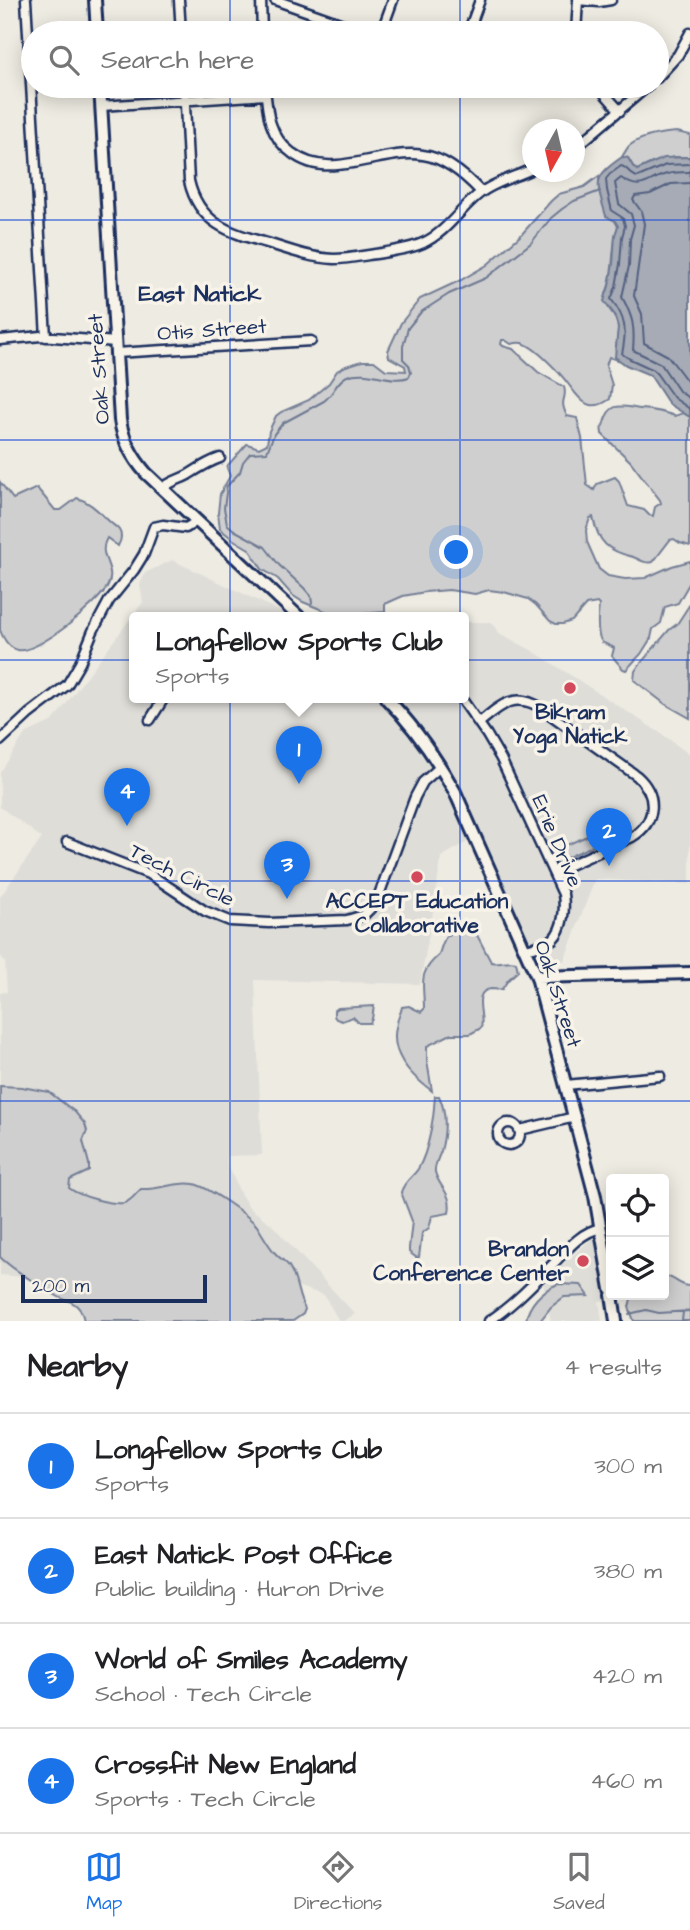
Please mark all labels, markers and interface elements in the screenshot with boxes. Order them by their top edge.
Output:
search box [21,21,669,98]
icon: search [45,41,83,79]
text: Search here [101,42,254,78]
north arrow [522,119,585,182]
district label: East Natick [139,278,262,310]
street label: Oak Street [81,312,117,425]
street label: Otis Street [156,312,268,348]
your location [439,535,473,569]
popup [129,612,469,703]
text: Longfellow Sports Club [155,624,443,660]
text: Sports [155,660,229,692]
marker: Bikram Yoga Natick [562,680,578,696]
place label: Bikram Yoga Natick [513,698,627,753]
pin: 1 [276,726,322,784]
pin: 4 [104,768,150,826]
street label: Erie Drive [525,790,589,892]
pin: 2 [586,808,632,866]
street label: Tech Circle [125,836,239,914]
pin: 3 [264,841,310,899]
marker: ACCEPT Education Collaborative [409,869,425,885]
place label: ACCEPT Education Collaborative [326,887,509,940]
street label: Oak Street [527,937,589,1052]
map controls [606,1174,669,1300]
button: locate [606,1174,669,1237]
place label: Brandon Conference Center [373,1235,569,1288]
button: layers [606,1237,669,1300]
marker: Brandon Conference Center [575,1253,591,1269]
scale bar [21,1272,206,1304]
text: 200 m [32,1273,89,1300]
text: Nearby [28,1346,128,1388]
text: 4 results [564,1351,662,1383]
text: Longfellow Sports Club [95,1432,382,1468]
text: 1 [50,1450,52,1482]
text: 300 m [594,1450,662,1482]
text: Sports [95,1468,169,1500]
text: East Natick Post Office [95,1537,392,1573]
text: 2 [44,1555,58,1587]
text: 380 m [594,1555,662,1587]
text: Public building · Huron Drive [95,1573,385,1605]
text: World of Smiles Academy [95,1642,407,1678]
text: 3 [45,1660,57,1692]
text: 420 m [592,1660,662,1692]
text: School · Tech Circle [95,1678,312,1710]
text: Crossfit New England [95,1747,356,1783]
text: 4 [43,1765,59,1797]
text: 460 m [590,1765,662,1797]
text: Sports · Tech Circle [95,1783,316,1815]
tab: Map [85,1848,123,1917]
tab: Directions [294,1848,382,1917]
tab: Saved [553,1848,605,1917]

